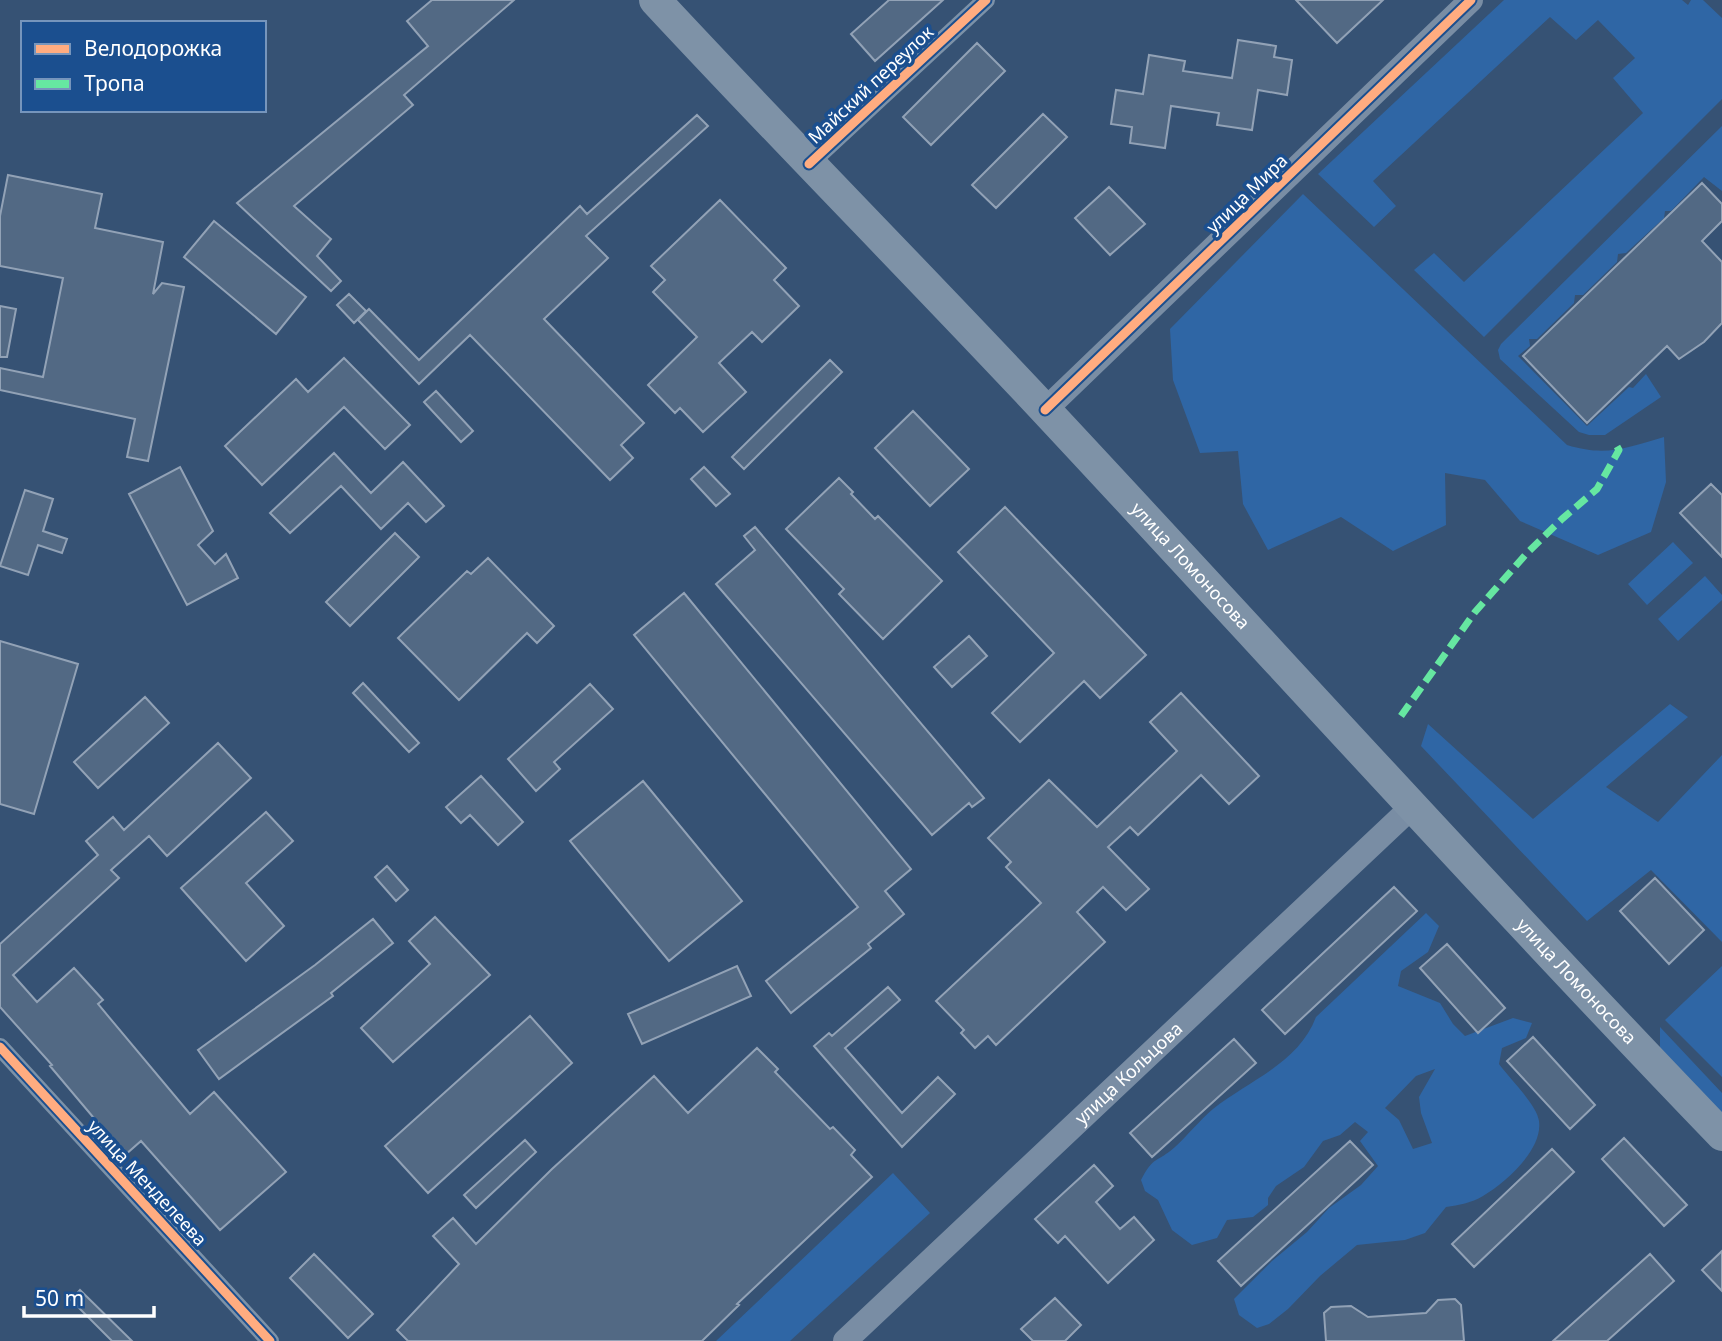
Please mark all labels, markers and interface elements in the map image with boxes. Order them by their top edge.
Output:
street label: Майский переулок [802,20,939,149]
legend [21,21,266,112]
text: Велодорожка [84,34,222,62]
text: Тропа [84,69,145,97]
street label: улица Мира [1201,148,1292,238]
street label: улица Ломоносова [1126,497,1256,634]
street label: улица Ломоносова [1512,912,1642,1049]
street label: улица Кольцова [1069,1016,1187,1129]
street label: улица Менделеева [83,1114,213,1251]
scale bar [24,1274,154,1318]
text: 50 m [35,1284,84,1312]

